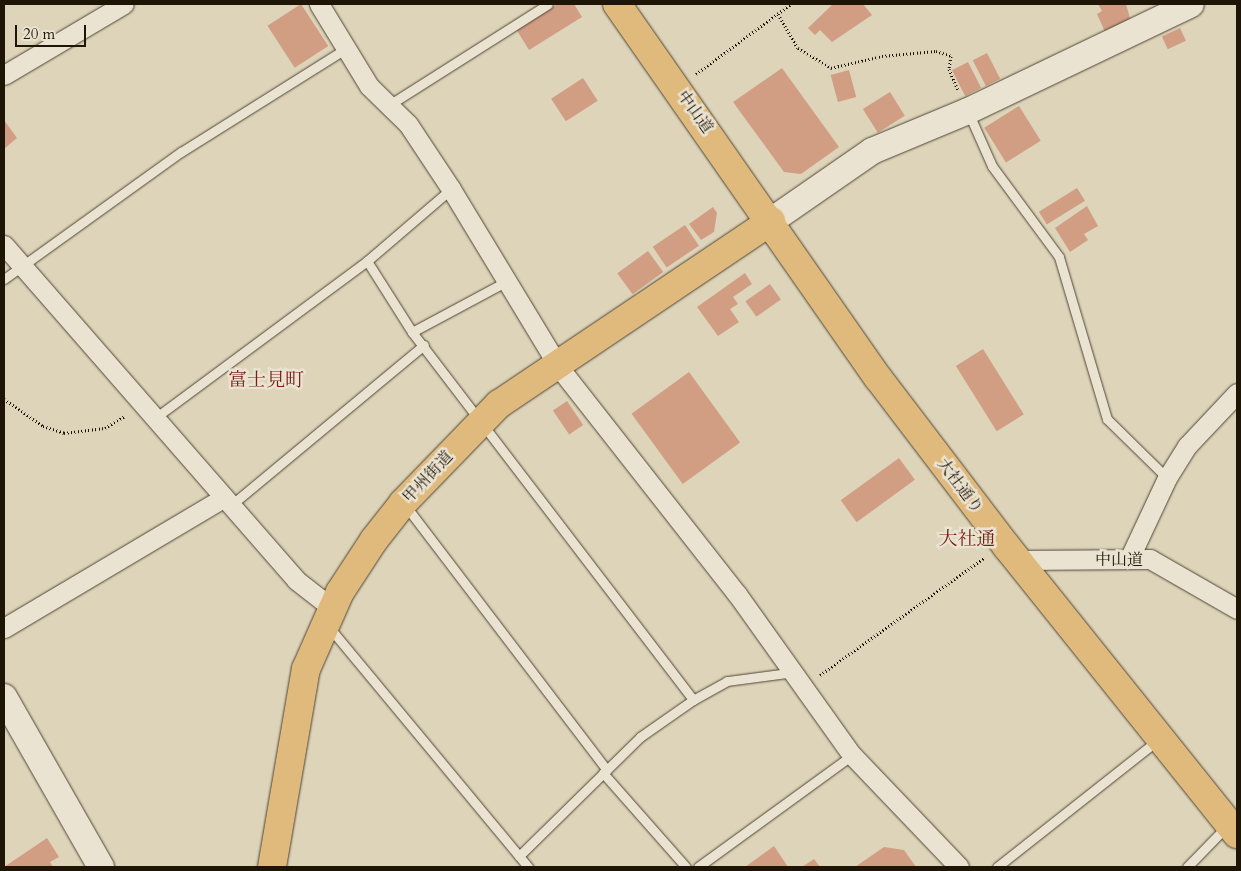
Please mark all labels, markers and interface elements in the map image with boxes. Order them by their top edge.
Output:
scale bar [18,15,89,47]
text: 20 m [23,24,55,44]
street label: 中山道 [673,87,717,137]
district label: 富士見町 [228,370,304,392]
street label: 甲州街道 [399,447,457,507]
street label: 大社通り [933,455,987,517]
district label: 大社通 [939,529,995,551]
street label: 中山道 [1095,550,1143,570]

